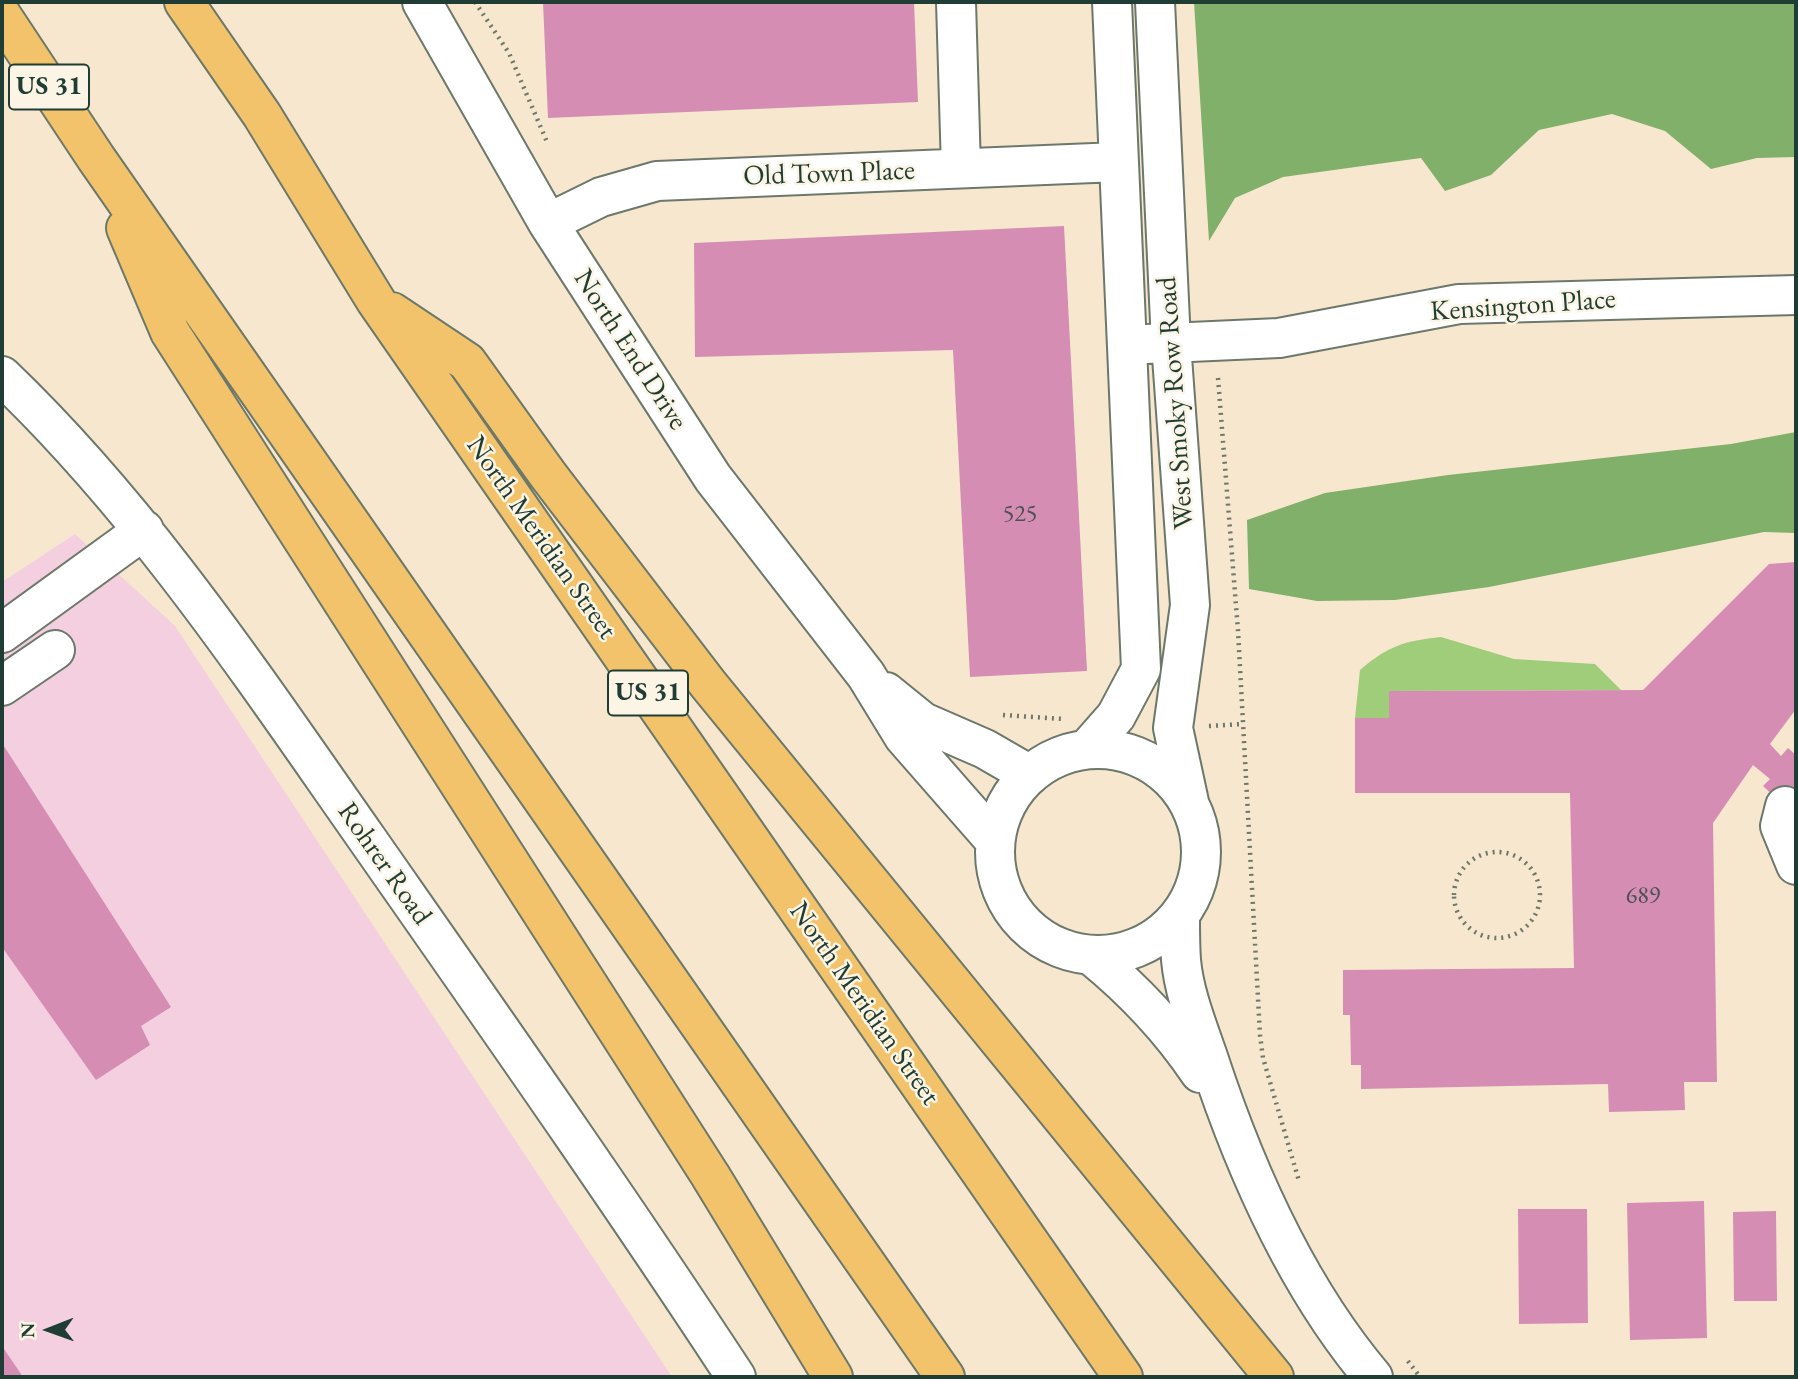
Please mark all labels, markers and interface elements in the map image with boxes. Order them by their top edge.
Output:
road number: US 31 [9,64,89,110]
street label: Old Town Place [743,154,915,194]
street label: North End Drive [566,264,694,436]
street label: West Smoky Row Road [1150,276,1202,530]
street label: Kensington Place [1429,283,1617,329]
street label: North Meridian Street [458,430,624,646]
house number: 525 [1003,500,1037,528]
road number: US 31 [608,670,688,716]
street label: Rohrer Road [330,796,438,932]
house number: 689 [1626,882,1660,910]
street label: North Meridian Street [781,896,947,1112]
north arrow [14,1295,84,1365]
text: N [15,1322,40,1338]

